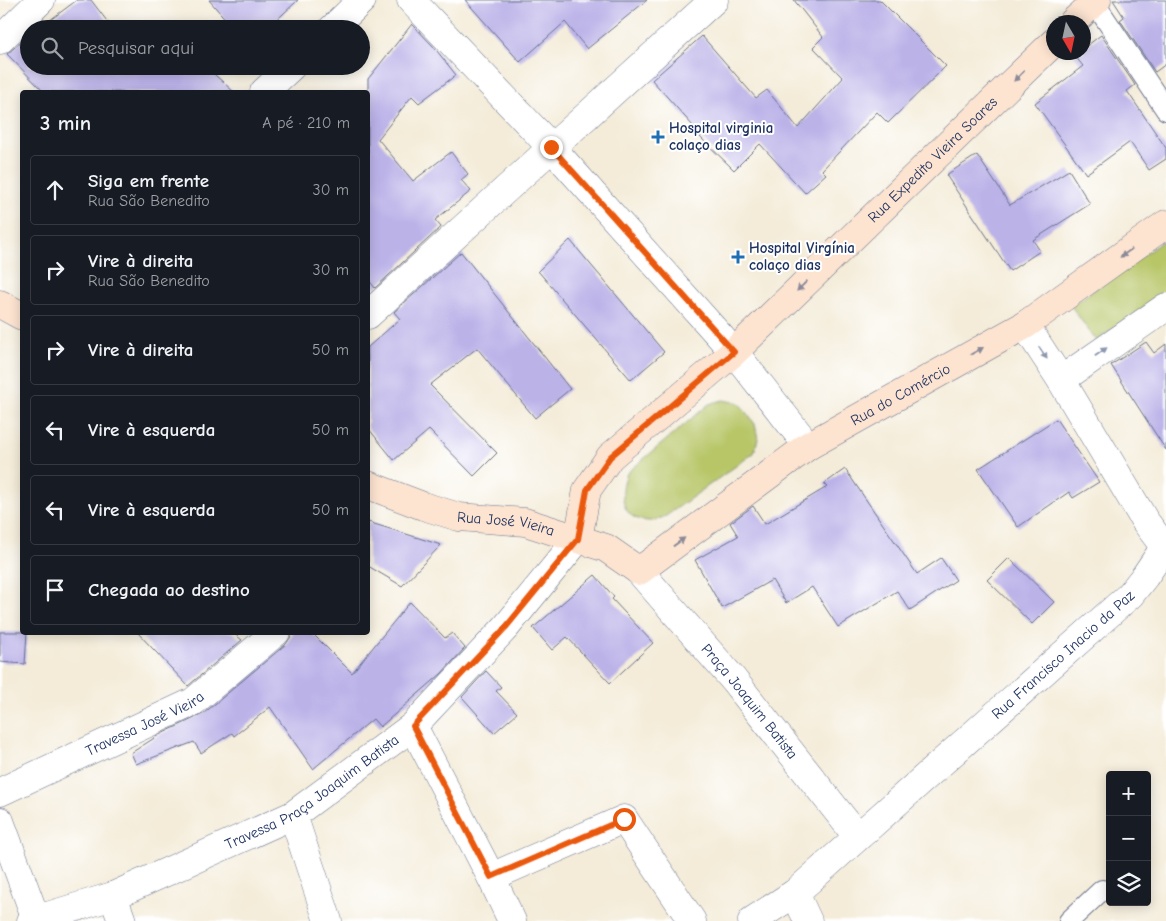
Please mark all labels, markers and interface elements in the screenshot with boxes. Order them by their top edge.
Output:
north arrow [1046,15,1091,60]
search box [20,20,370,75]
icon: search [38,34,66,62]
text: Pesquisar aqui [78,37,194,59]
one-way arrow [1013,70,1025,82]
street label: Rua Expedito Vieira Soares [864,93,1001,226]
text: 3 min [40,111,91,135]
text: A pé · 210 m [262,114,350,132]
place label: Hospital virginia colaço dias [669,119,773,154]
marker: Hospital virginia colaço dias [651,130,665,144]
route end [540,136,563,159]
text: Siga em frente [88,170,209,192]
icon: ahead [41,176,69,204]
text: 30 m [313,181,349,199]
text: Rua São Benedito [88,192,210,210]
place label: Hospital Virgínia colaço dias [749,239,855,274]
one-way arrow [1119,248,1133,258]
text: Vire à direita [88,250,193,272]
marker: Hospital Virgínia colaço dias [731,250,745,264]
icon: right [41,256,69,284]
text: 30 m [313,261,349,279]
text: Rua São Benedito [88,272,210,290]
one-way arrow [796,280,808,292]
icon: right [41,336,69,364]
text: Vire à direita [88,339,193,361]
text: 50 m [312,341,349,359]
one-way arrow [1038,346,1048,359]
one-way arrow [971,347,984,356]
one-way arrow [1094,347,1108,357]
street label: Rua do Comércio [847,359,954,429]
icon: left [41,416,69,444]
text: Vire à esquerda [88,419,215,441]
text: 50 m [312,421,349,439]
icon: left [41,496,69,524]
text: Vire à esquerda [88,499,215,521]
text: 50 m [312,501,349,519]
street label: Rua José Vieira [456,508,557,540]
one-way arrow [672,537,685,547]
icon: arrive [41,576,69,604]
text: Chegada ao destino [88,579,250,601]
street label: Rua Francisco Inacio da Paz [988,586,1138,723]
street label: Praça Joaquim Batista [697,640,802,763]
street label: Travessa José Vieira [83,688,208,760]
street label: Travessa Praça Joaquim Batista [222,731,402,853]
map controls [1106,771,1151,906]
button: + [1106,771,1151,816]
route start [613,808,636,831]
button: − [1106,816,1151,861]
button: layers [1106,861,1151,906]

